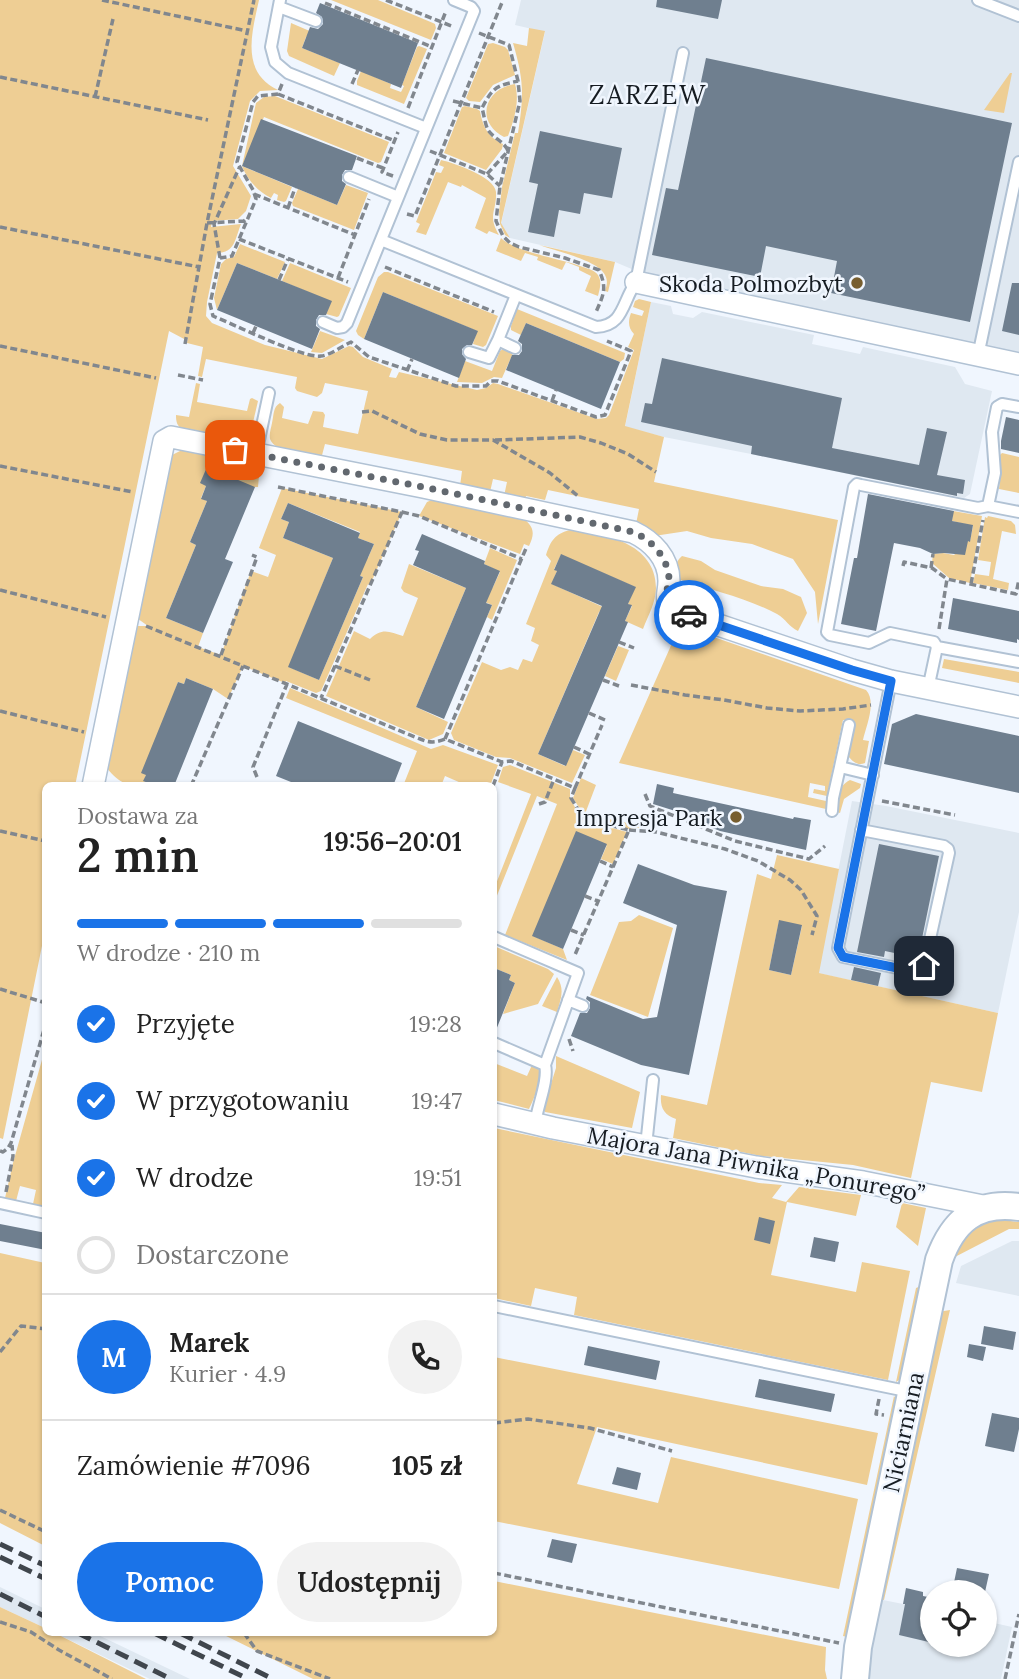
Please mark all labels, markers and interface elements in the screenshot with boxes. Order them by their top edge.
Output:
district label: ZARZEW [589,78,707,111]
place label: Skoda Polmozbyt [659,269,843,298]
marker: Skoda Polmozbyt [849,275,865,291]
pin [205,420,265,480]
icon: bag [216,431,254,469]
courier [654,580,724,650]
icon: car [670,596,708,634]
text: Dostawa za [77,801,198,830]
place label: Impresja Park [575,803,723,832]
marker: Impresja Park [728,809,744,825]
text: 19:56–20:01 [324,825,462,858]
text: 2 min [77,826,199,885]
pin [894,936,954,996]
text: W drodze · 210 m [77,938,260,967]
icon: home [905,947,943,985]
icon: check [77,1005,115,1043]
text: Przyjęte [136,1007,235,1040]
text: 19:28 [409,1009,462,1038]
icon: check [77,1082,115,1120]
text: W przygotowaniu [136,1084,349,1117]
text: 19:47 [412,1086,462,1115]
street label: Majora Jana Piwnika „Ponurego” [585,1120,927,1208]
icon: check [77,1159,115,1197]
text: W drodze [136,1161,253,1194]
text: 19:51 [414,1163,462,1192]
text: Dostarczone [136,1238,289,1271]
button: phone [388,1320,462,1394]
text: Marek [169,1326,249,1359]
text: M [101,1341,127,1374]
text: Kurier · 4.9 [169,1359,286,1388]
street label: Niciarniana [876,1369,930,1495]
text: Zamówienie #7096 [77,1449,310,1482]
text: 105 zł [392,1449,462,1482]
button: Pomoc [77,1542,263,1622]
button: Udostępnij [277,1542,462,1622]
map controls [920,1580,997,1657]
button: locate [920,1580,997,1657]

